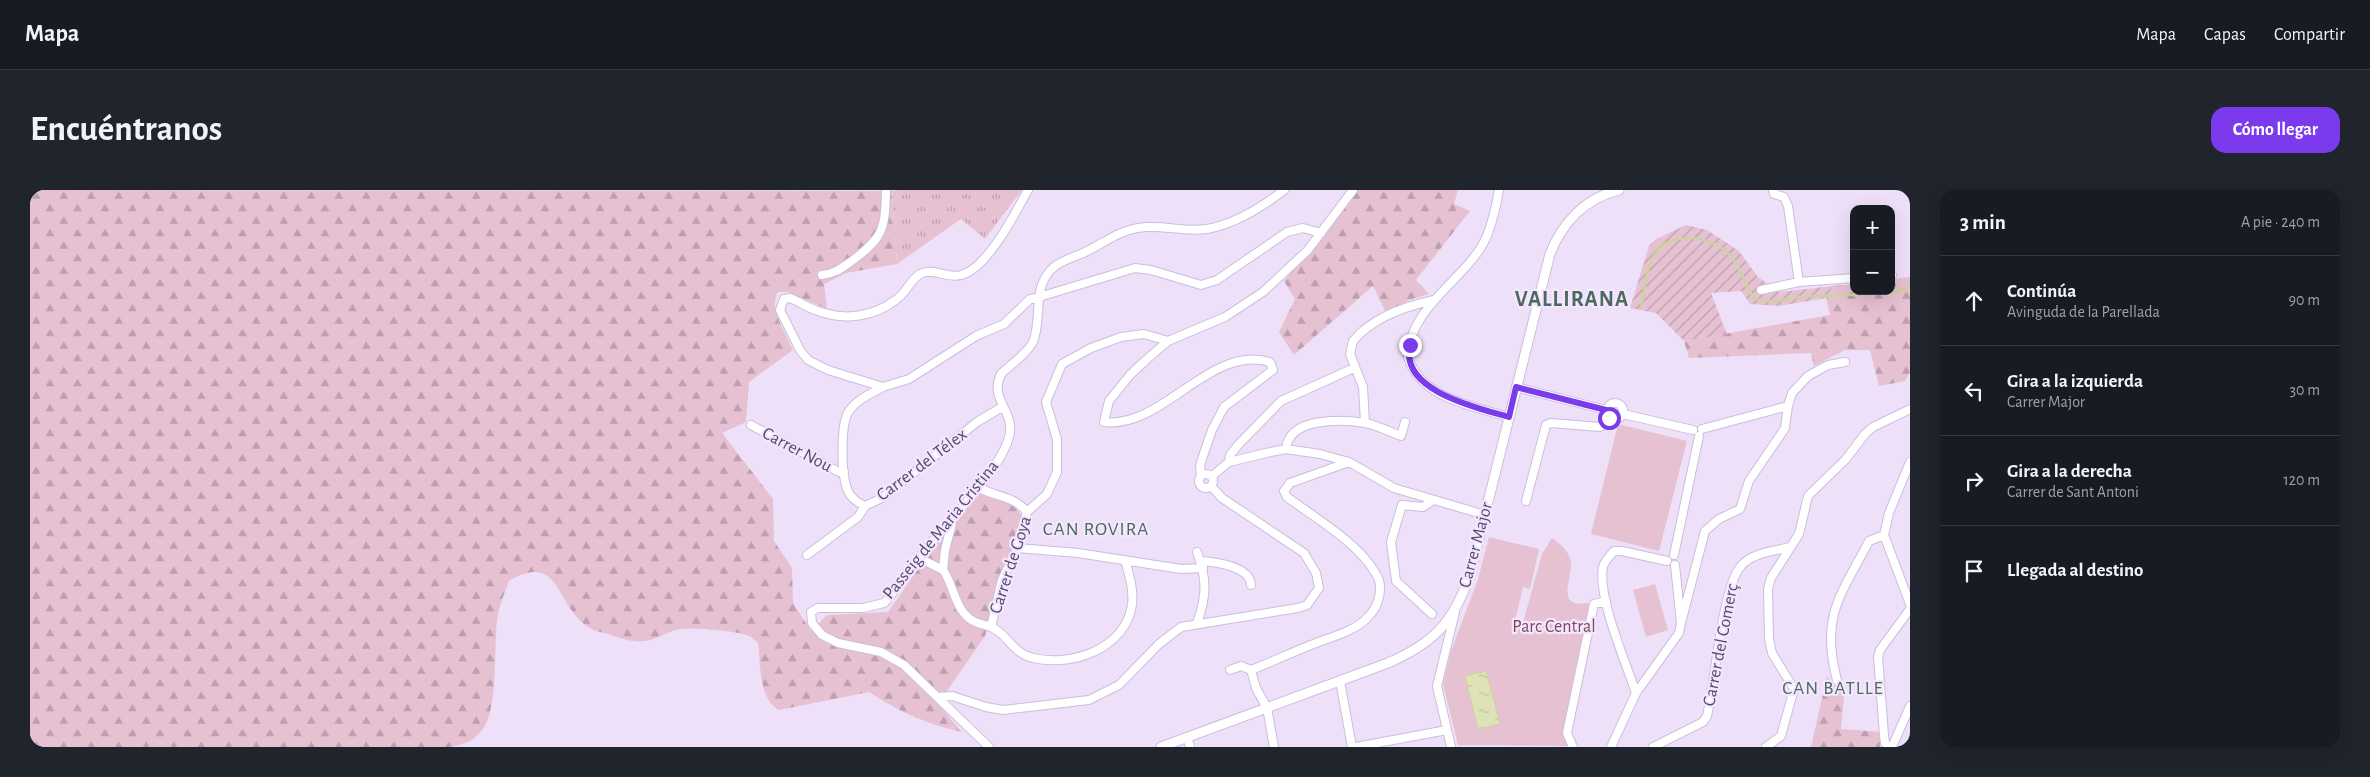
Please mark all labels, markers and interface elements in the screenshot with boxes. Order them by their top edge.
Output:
text: Mapa [25,22,79,46]
text: Mapa [2136,26,2176,44]
text: Capas [2204,26,2246,44]
text: Compartir [2274,26,2345,44]
button: Cómo llegar [2211,107,2340,153]
text: Encuéntranos [30,112,222,147]
map controls [1850,205,1895,295]
button: + [1850,205,1895,250]
text: 3 min [1960,212,2006,233]
text: A pie · 240 m [2241,214,2320,230]
button: − [1850,250,1895,295]
text: Continúa [2007,282,2076,301]
icon: ahead [1960,287,1988,315]
district label: VALLIRANA [1515,288,1629,310]
text: 90 m [2289,292,2320,308]
text: Avinguda de la Parellada [2007,304,2160,320]
route end [1399,334,1422,357]
text: Gira a la izquierda [2007,372,2143,391]
icon: left [1960,377,1988,405]
text: 30 m [2290,382,2320,398]
text: Carrer Major [2007,394,2085,410]
route start [1598,407,1621,430]
street label: Carrer Nou [759,424,835,476]
street label: Carrer del Télex [874,425,971,505]
street label: Passeig de Maria Cristina [880,457,1002,603]
text: Gira a la derecha [2007,462,2132,481]
icon: right [1960,467,1988,495]
text: 120 m [2283,472,2320,488]
text: Carrer de Sant Antoni [2007,484,2139,500]
street label: Carrer Major [1456,500,1496,590]
street label: Carrer de Goya [987,514,1035,616]
district label: CAN ROVIRA [1043,520,1149,539]
icon: arrive [1960,557,1988,585]
text: Llegada al destino [2007,561,2144,580]
street label: Carrer del Comerç [1700,582,1742,708]
park label: Parc Central [1512,618,1596,636]
district label: CAN BATLLE [1782,679,1884,698]

